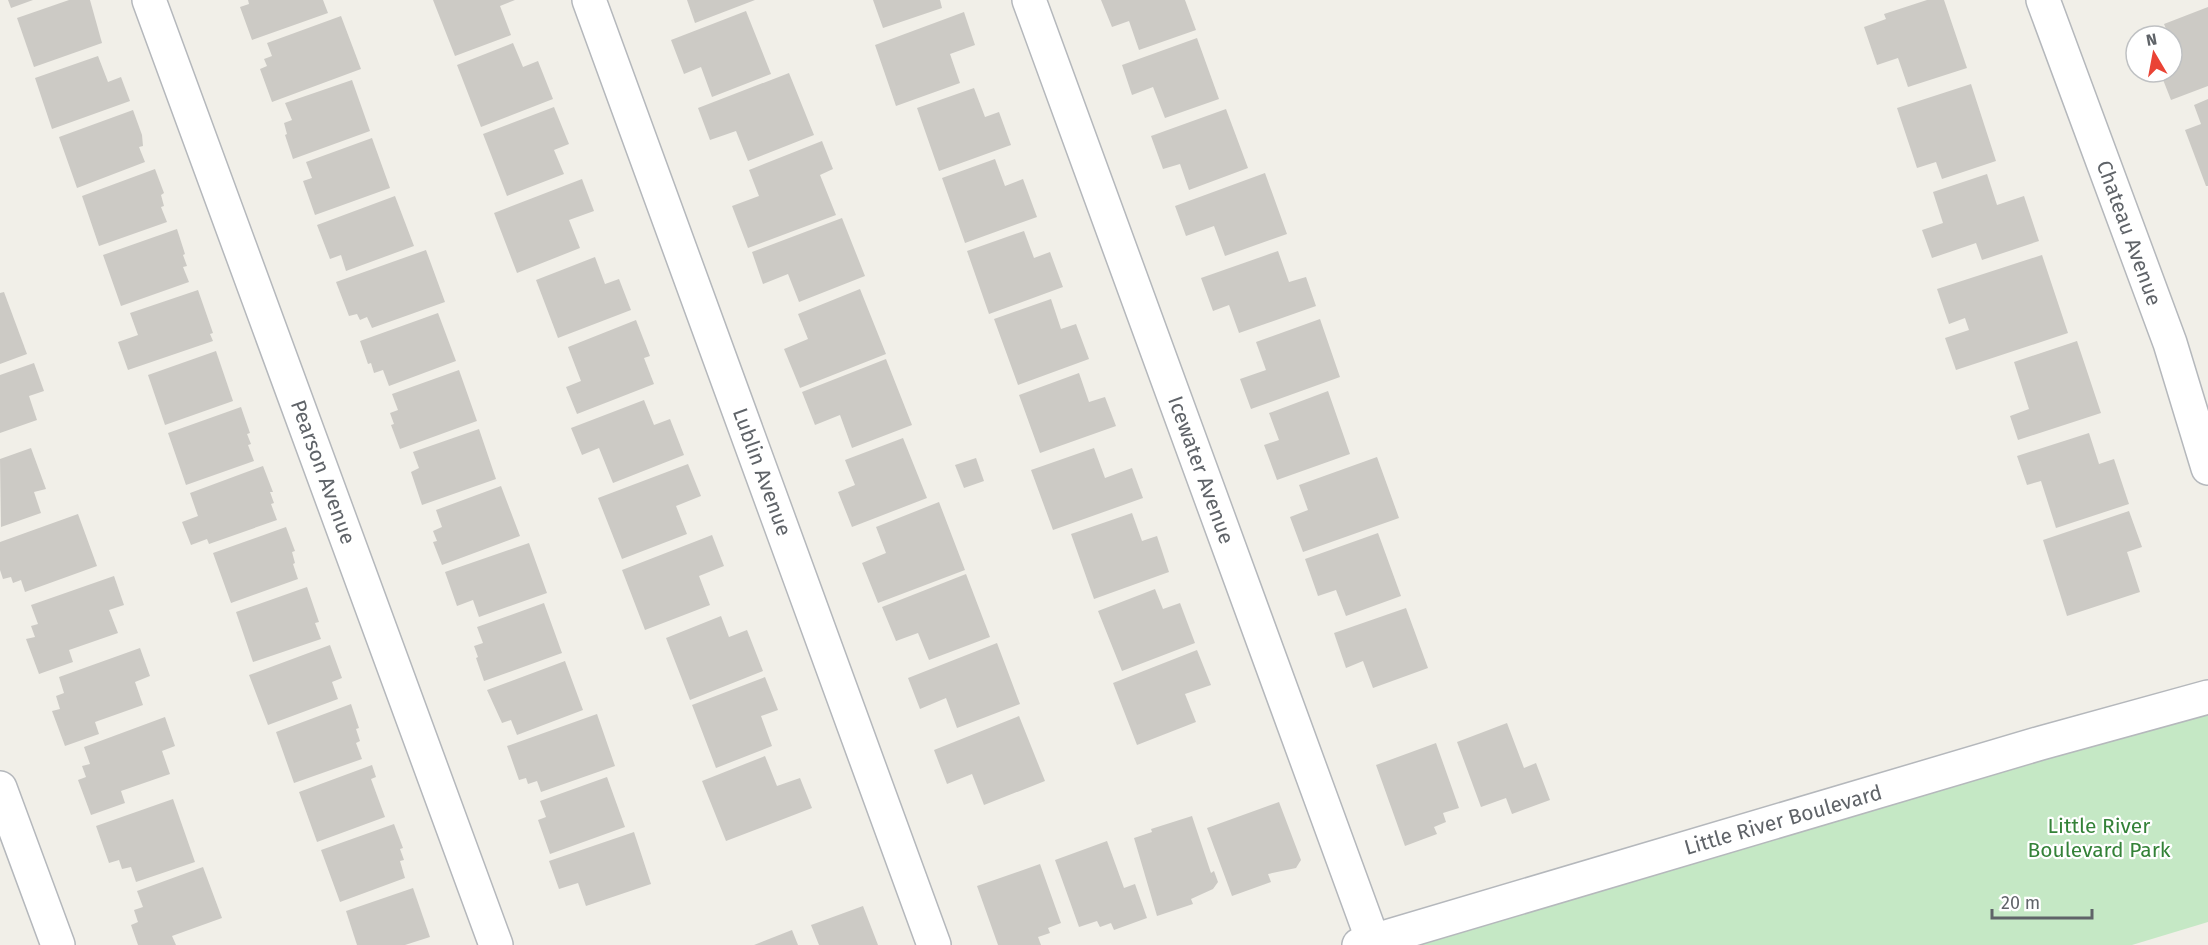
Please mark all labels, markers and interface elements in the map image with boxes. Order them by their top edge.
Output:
north arrow [2124,24,2184,84]
text: N [2145,29,2158,50]
street label: Chateau Avenue [2091,157,2167,309]
street label: Icewater Avenue [1162,392,1240,548]
street label: Pearson Avenue [285,396,361,548]
street label: Lublin Avenue [727,404,797,540]
street label: Little River Boulevard [1681,779,1885,861]
park label: Little River Boulevard Park [2027,813,2171,863]
scale bar [1992,882,2092,920]
text: 20 m [2001,892,2040,914]

